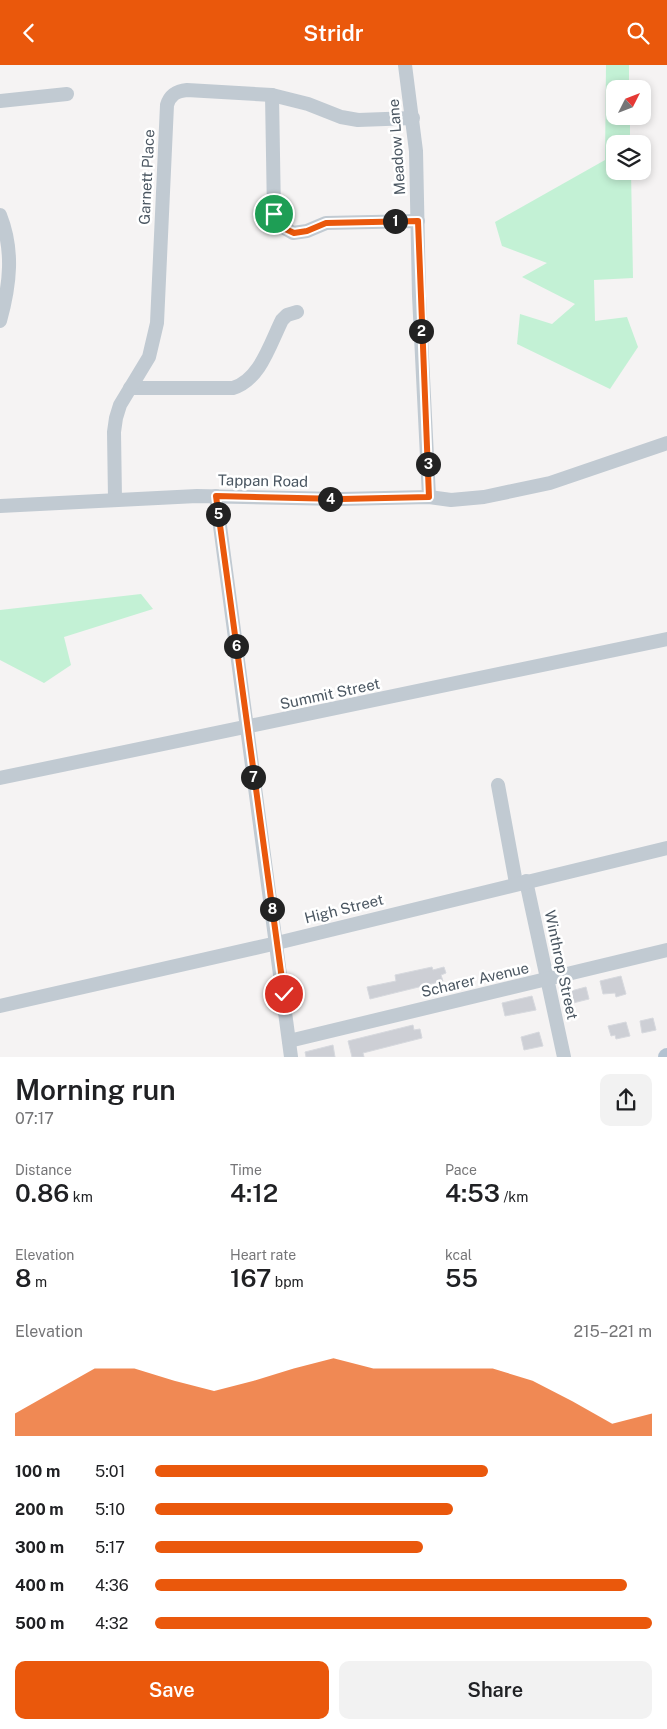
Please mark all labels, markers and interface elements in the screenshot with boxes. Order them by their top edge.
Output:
icon: back [15,19,43,47]
icon: search [624,19,652,47]
text: Stridr [303,20,364,46]
north arrow [606,80,651,125]
map controls [606,80,651,180]
street label: Meadow Lane [385,98,408,196]
street label: Garnett Place [136,129,157,225]
button: layers [606,135,651,180]
pin [253,193,295,235]
icon: arrive [260,200,288,228]
pin: 1 [382,209,408,233]
text: 1 [393,213,399,229]
pin: 2 [408,319,434,343]
text: 2 [417,323,426,339]
pin: 3 [416,451,440,477]
text: 3 [424,456,433,472]
street label: Tappan Road [218,471,308,490]
pin: 4 [318,487,342,511]
text: 4 [326,491,335,507]
pin: 5 [206,501,230,527]
text: 5 [214,506,223,522]
pin: 6 [224,633,248,659]
text: 6 [232,638,241,654]
street label: Summit Street [278,675,382,712]
pin: 7 [240,765,266,789]
text: 7 [249,769,258,785]
street label: High Street [303,890,385,927]
pin: 8 [260,897,284,921]
text: 8 [268,901,277,917]
street label: Winthrop Street [542,909,581,1021]
street label: Scharer Avenue [419,959,531,1000]
pin [263,973,305,1015]
icon: check [270,980,298,1008]
text: Morning run [15,1073,176,1106]
button: share [600,1074,652,1126]
text: 07:17 [15,1109,54,1128]
text: Distance [15,1162,72,1178]
text: Time [230,1162,262,1178]
text: Pace [445,1162,477,1178]
text: 0.86 [15,1178,69,1208]
text: 4:12 [230,1178,278,1208]
text: 4:53 [445,1178,500,1208]
text: km [69,1189,93,1205]
text: /km [500,1189,528,1205]
text: Elevation [15,1247,74,1263]
text: Heart rate [230,1247,296,1263]
text: kcal [445,1247,472,1263]
text: 8 [15,1263,32,1293]
text: 167 [230,1263,271,1293]
text: 55 [445,1263,478,1293]
text: m [32,1274,47,1290]
text: bpm [271,1274,304,1290]
text: Elevation [15,1322,83,1341]
text: 215–221 m [574,1322,652,1341]
text: 100 m [15,1462,60,1481]
text: 5:01 [95,1462,125,1481]
text: 200 m [15,1500,64,1519]
text: 5:10 [95,1500,125,1519]
text: 300 m [15,1538,64,1557]
text: 5:17 [95,1538,125,1557]
text: 400 m [15,1576,64,1595]
text: 4:36 [95,1576,129,1595]
text: 500 m [15,1614,64,1633]
text: 4:32 [95,1614,128,1633]
button: Save [15,1661,329,1719]
button: Share [339,1661,652,1719]

